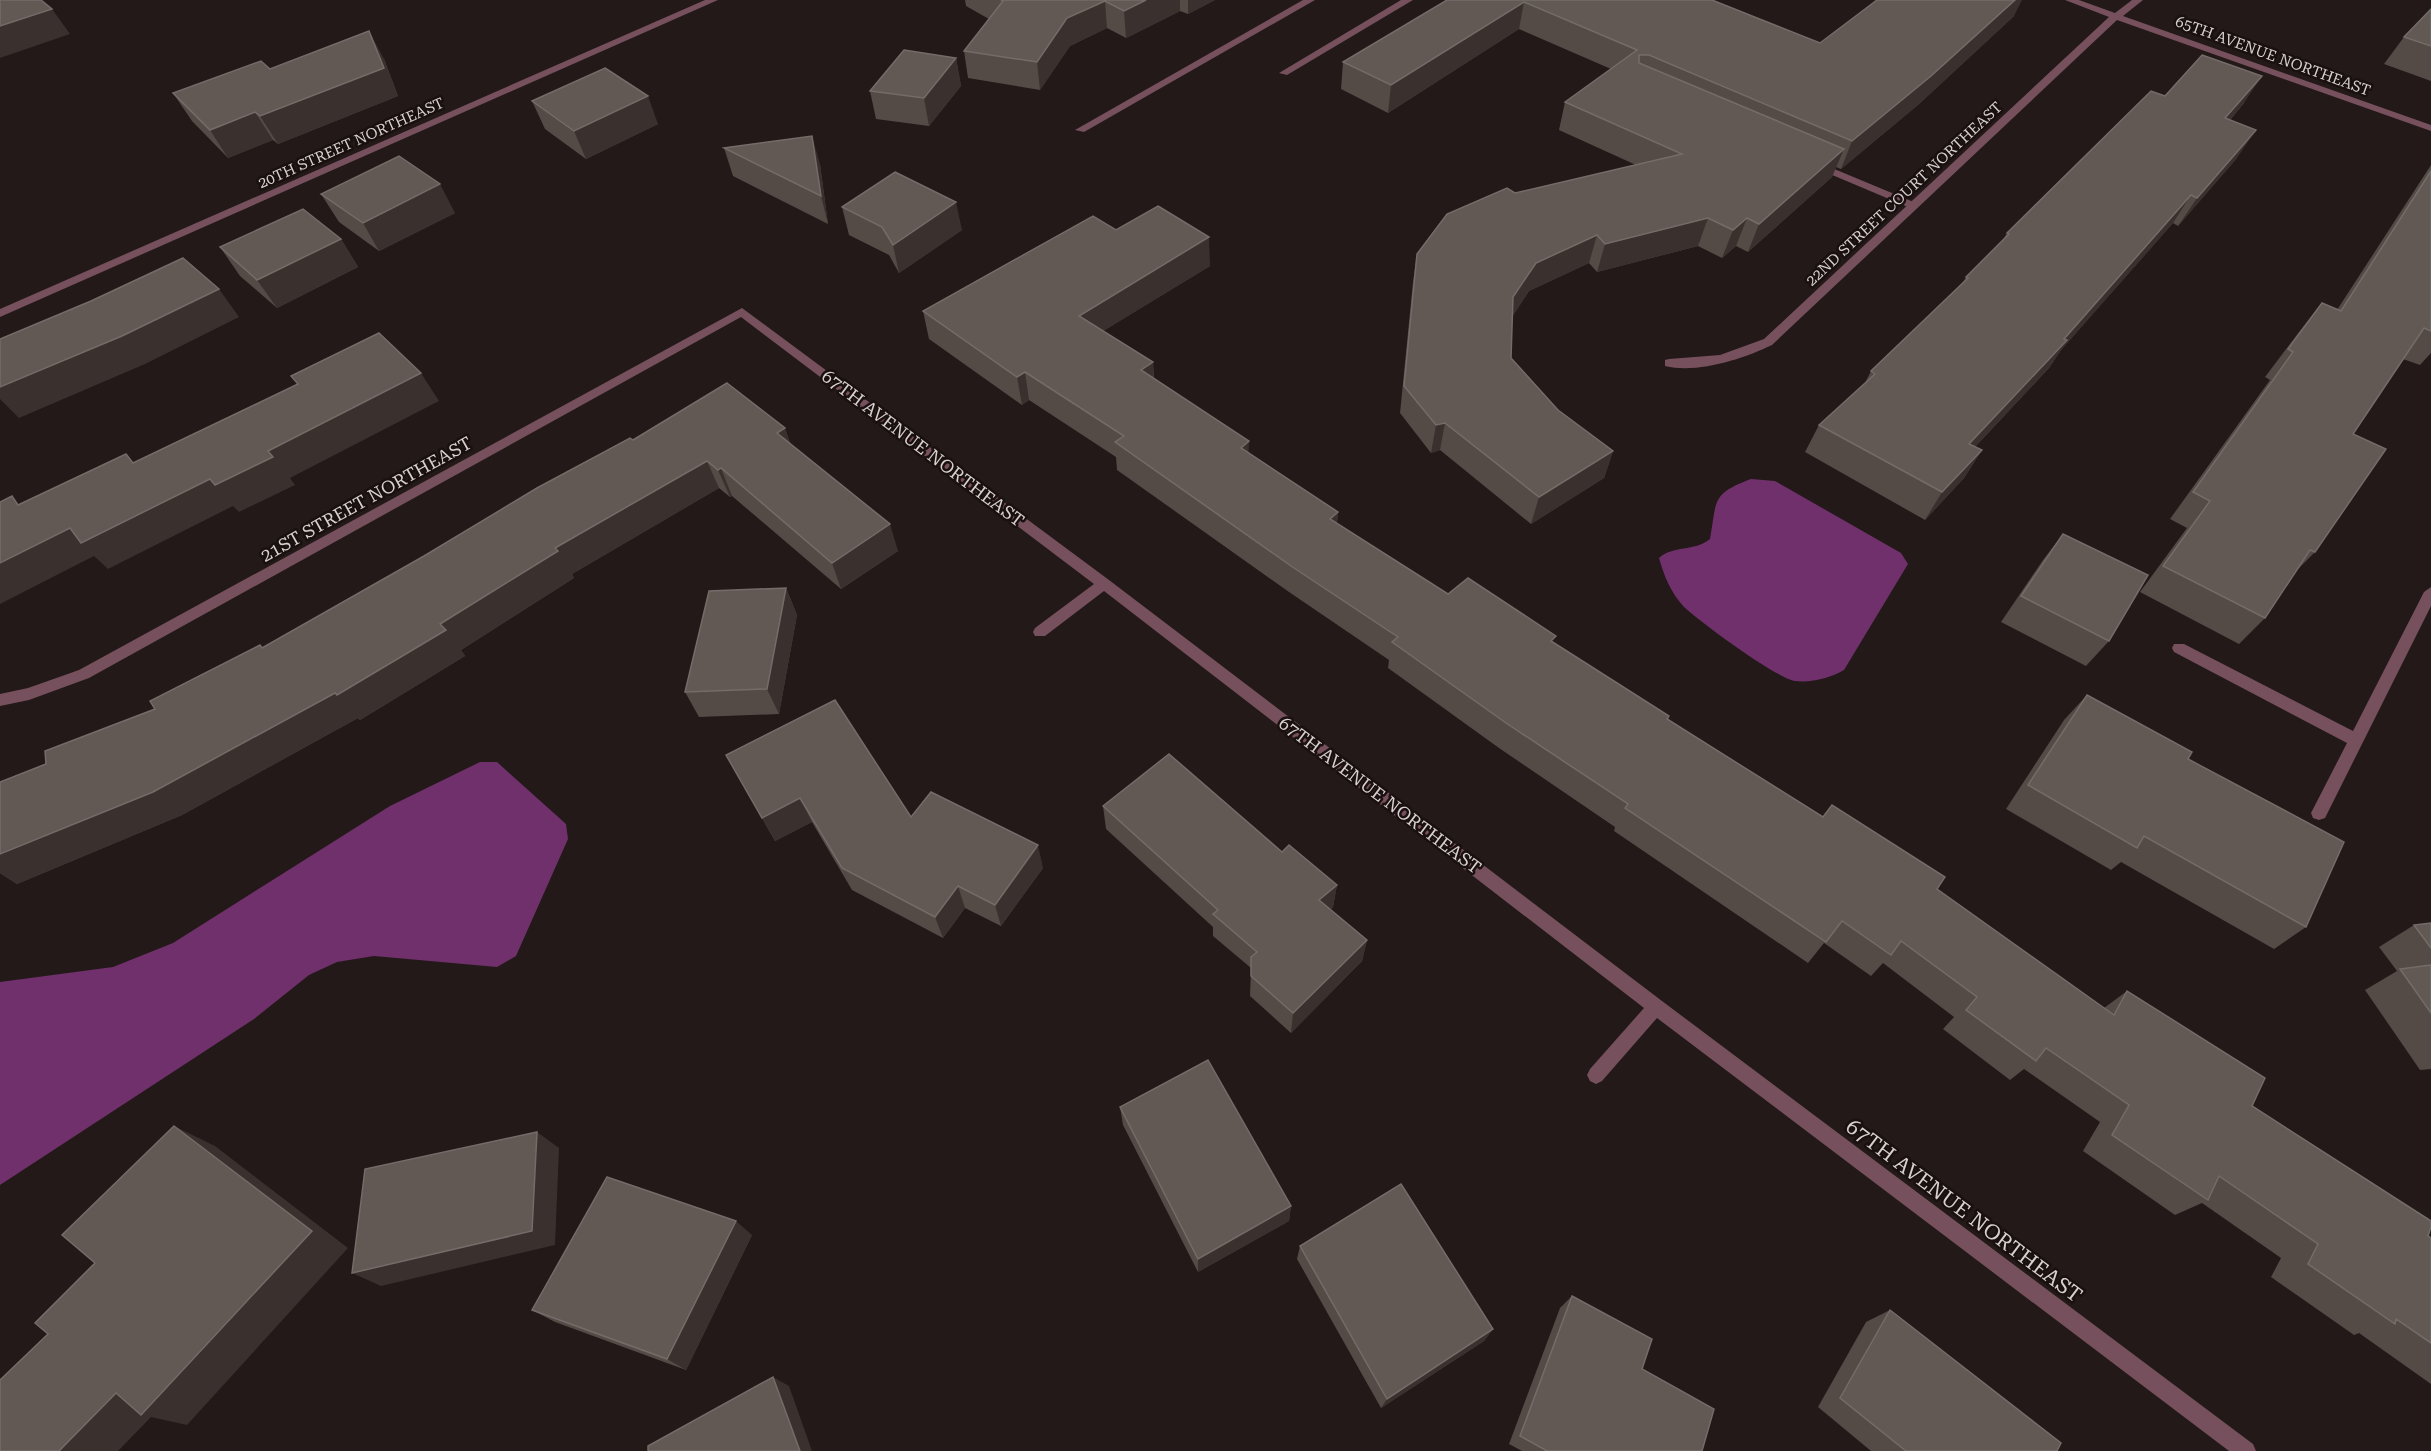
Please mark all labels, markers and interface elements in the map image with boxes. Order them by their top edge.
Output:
street label: 65TH AVENUE NORTHEAST [2173,12,2373,100]
street label: 20TH STREET NORTHEAST [255,94,447,192]
street label: 22ND STREET COURT NORTHEAST [1802,98,2006,290]
street label: 67TH AVENUE NORTHEAST [818,365,1028,531]
street label: 21ST STREET NORTHEAST [257,432,475,566]
street label: 67TH AVENUE NORTHEAST [1275,712,1485,878]
street label: 67TH AVENUE NORTHEAST [1841,1114,2087,1308]

